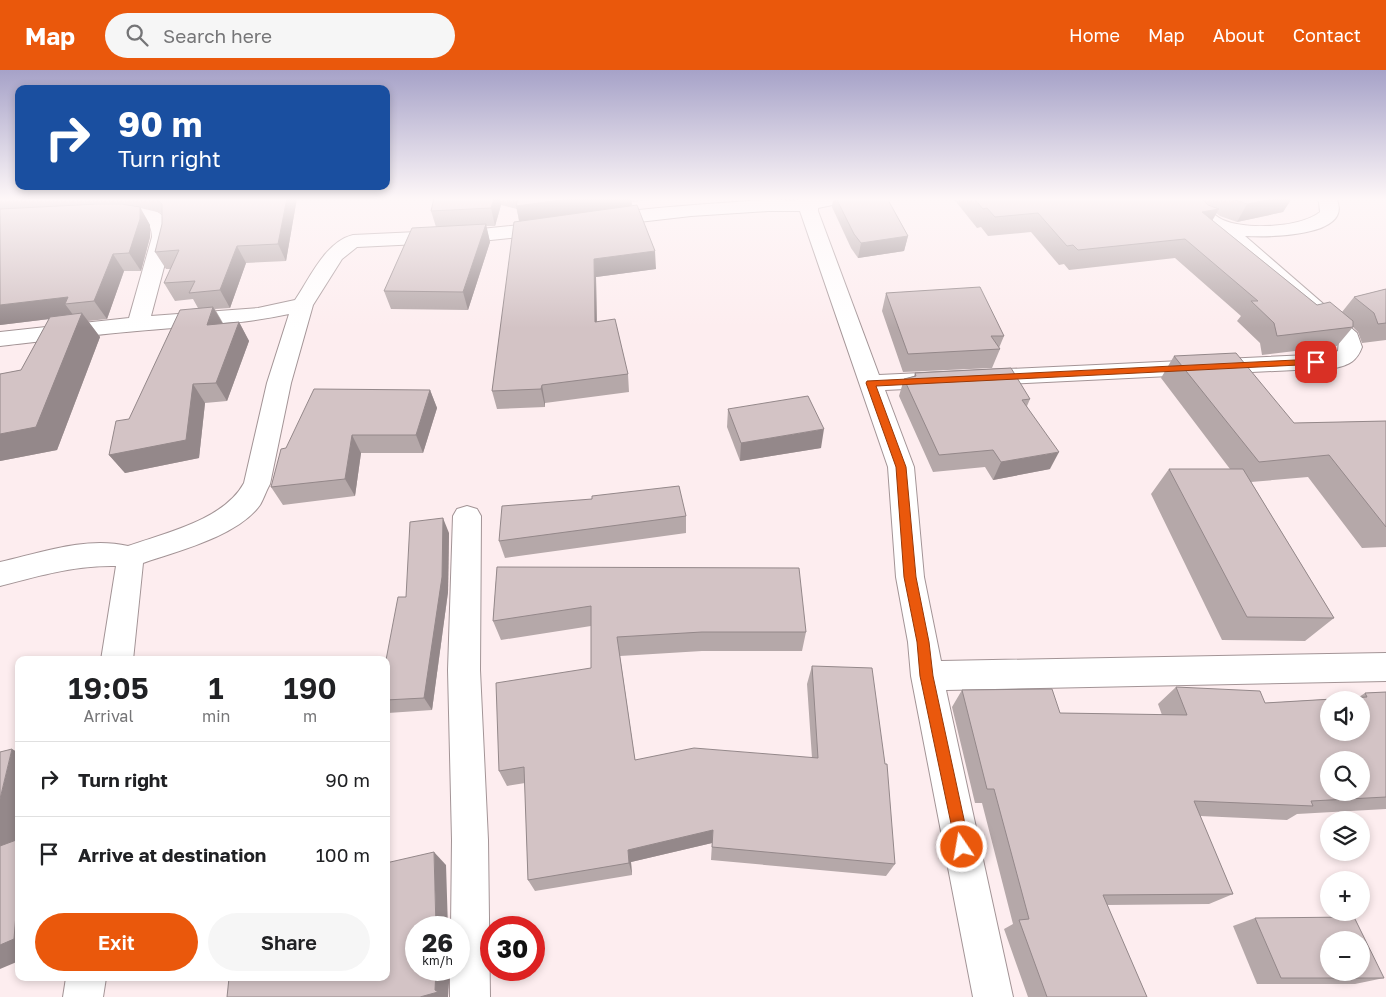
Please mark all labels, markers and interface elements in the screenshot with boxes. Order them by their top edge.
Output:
search box [105,13,455,58]
text: Map [25,21,75,50]
icon: search [123,21,151,49]
text: Search here [163,24,272,47]
text: Home [1069,24,1120,46]
text: Map [1148,24,1185,46]
text: About [1213,24,1265,46]
text: Contact [1293,24,1361,46]
text: 90 m [118,103,202,145]
icon: right [35,105,100,170]
text: Turn right [118,145,221,172]
pin [1295,341,1337,383]
icon: arrive [1302,348,1330,376]
text: 19:05 [68,670,149,706]
text: 1 [209,670,224,706]
text: 190 [284,670,337,706]
map controls [1320,691,1370,981]
button: sound [1320,691,1370,741]
text: Arrival [83,706,134,726]
text: min [202,706,230,726]
text: m [303,706,317,726]
button: search [1320,751,1370,801]
icon: right [35,765,63,793]
text: Turn right [78,768,168,791]
text: 90 m [325,768,370,791]
button: layers [1320,811,1370,861]
position arrow [935,820,987,872]
icon: arrive [35,840,63,868]
text: Arrive at destination [78,843,266,866]
text: 100 m [316,843,370,866]
button: + [1320,871,1370,921]
button: Exit [35,913,198,971]
button: Share [208,913,370,971]
speed limit sign: 30 [480,916,545,981]
text: 26 [422,927,453,958]
button: − [1320,931,1370,981]
text: km/h [422,953,453,968]

